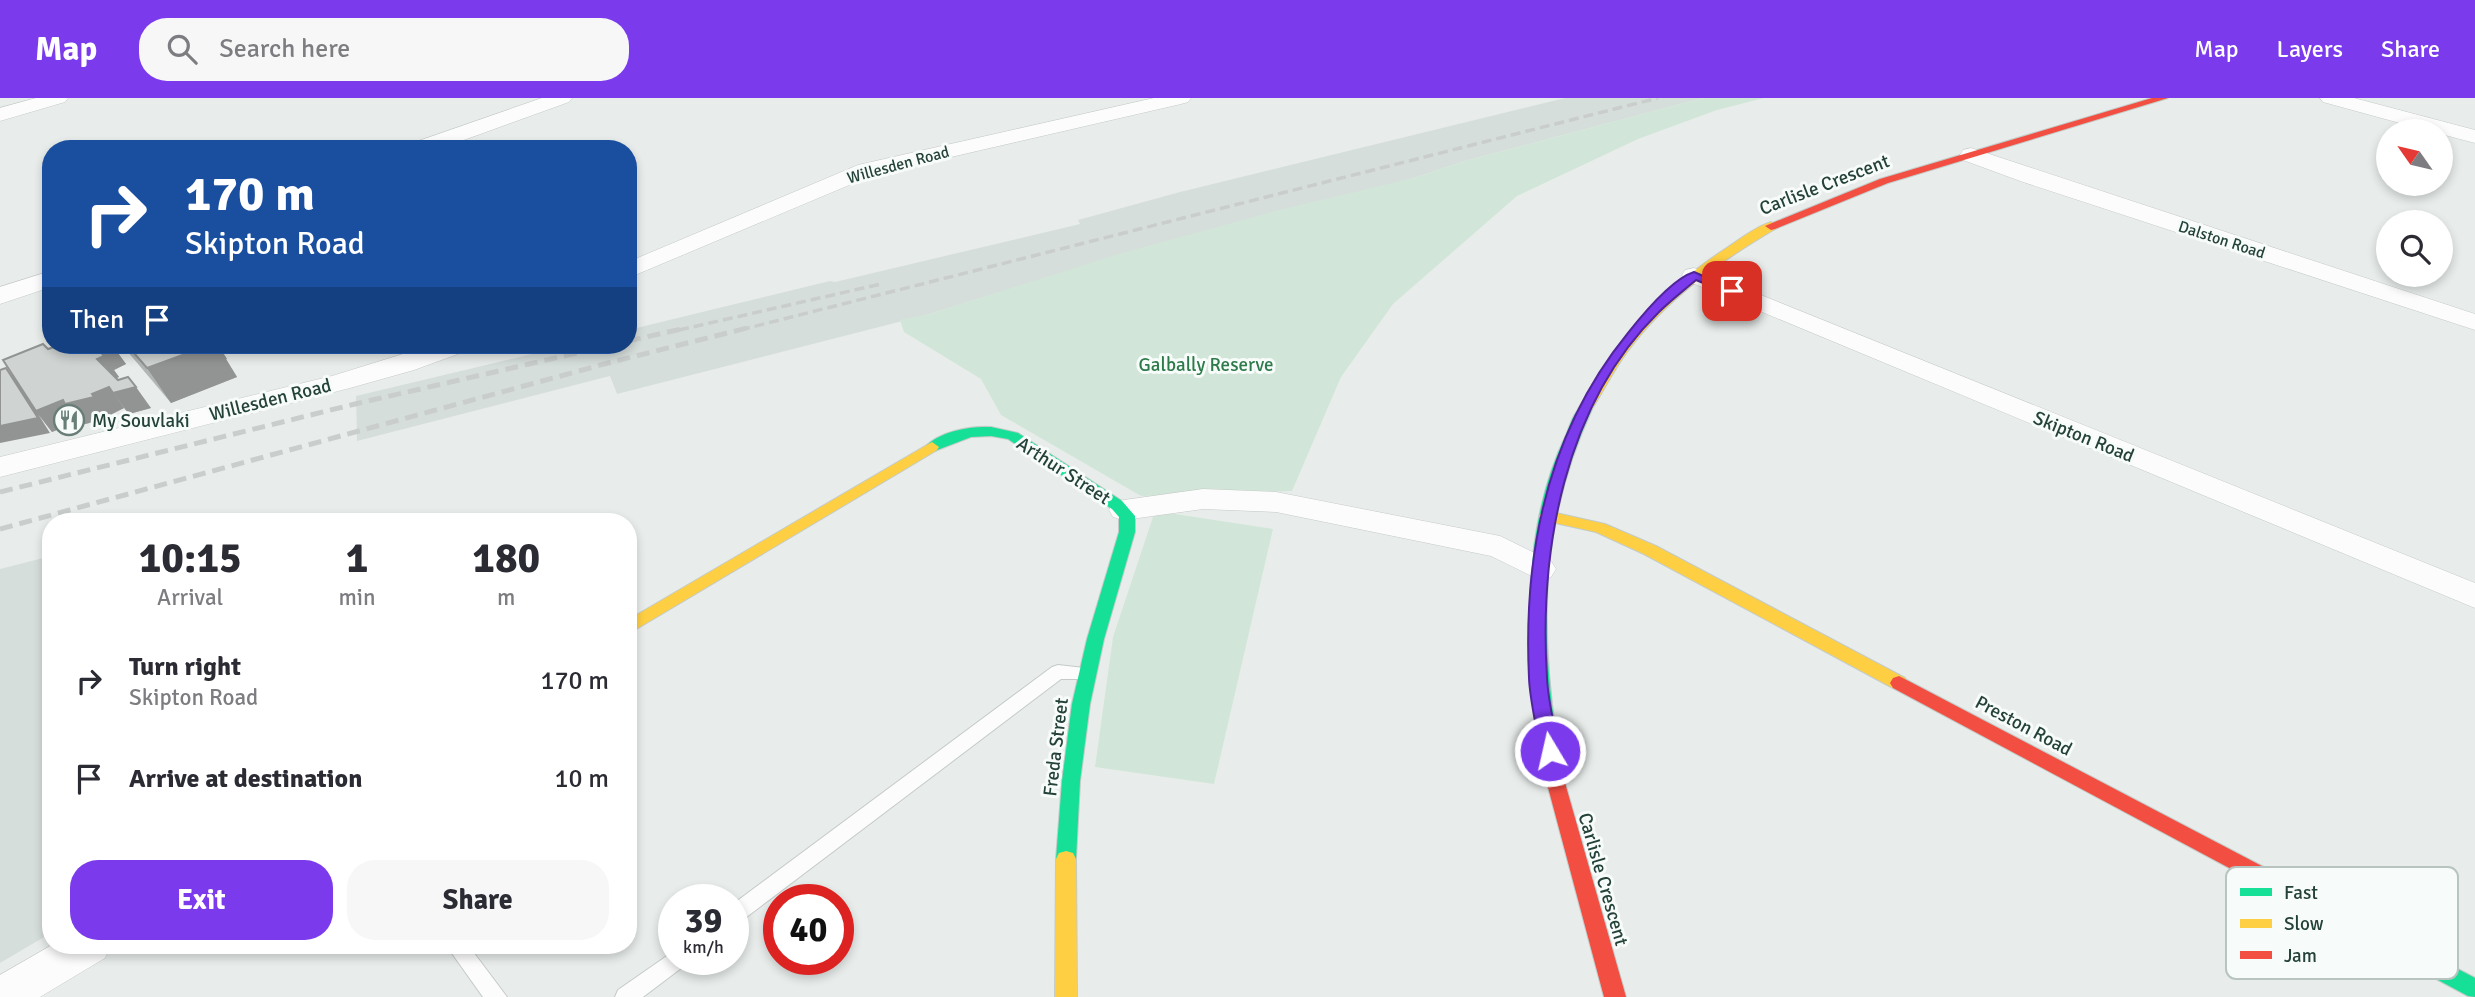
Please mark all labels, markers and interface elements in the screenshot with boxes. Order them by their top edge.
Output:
search box [139,18,629,81]
text: Map [35,29,97,70]
icon: search [163,30,201,68]
text: Search here [219,33,350,65]
text: Map [2194,34,2239,64]
text: Layers [2277,34,2343,64]
text: Share [2381,34,2440,64]
north arrow [2376,119,2454,196]
map controls [2376,119,2453,287]
street label: Willesden Road [845,142,952,188]
street label: Carlisle Crescent [1756,149,1893,221]
text: 170 m [185,164,315,224]
icon: right [70,168,161,259]
button: search [2376,210,2453,287]
street label: Dalston Road [2176,216,2268,263]
text: Skipton Road [185,224,365,263]
pin [1702,261,1762,321]
icon: arrive [1713,272,1751,310]
icon: arrive [138,301,176,339]
text: Then [70,304,124,336]
park label: Galbally Reserve [1139,353,1273,377]
street label: Willesden Road [207,373,334,427]
restaurant icon: My Souvlaki [52,403,86,437]
street label: Skipton Road [2030,406,2138,468]
place label: My Souvlaki [92,409,190,433]
street label: Arthur Street [1012,432,1115,510]
text: 10:15 [139,533,242,584]
text: 1 [346,533,368,584]
text: 180 [472,533,540,584]
text: Arrival [157,583,223,612]
text: min [338,583,376,612]
text: m [497,583,515,612]
text: Turn right [129,651,241,683]
icon: right [70,662,108,700]
text: 170 m [540,665,609,697]
text: Skipton Road [129,683,258,712]
street label: Preston Road [1971,690,2076,761]
street label: Freda Street [1038,696,1074,798]
position arrow [1513,714,1587,788]
icon: arrive [70,760,108,798]
text: Arrive at destination [129,763,362,795]
text: 10 m [554,763,609,795]
street label: Carlisle Crescent [1573,810,1634,949]
button: Exit [70,860,333,940]
button: Share [347,860,609,940]
legend [2226,867,2458,979]
text: Fast [2284,881,2318,905]
speed limit sign: 40 [763,884,854,975]
text: 39 [685,899,722,942]
text: Slow [2284,912,2324,936]
text: km/h [683,936,724,958]
text: Jam [2284,944,2317,968]

